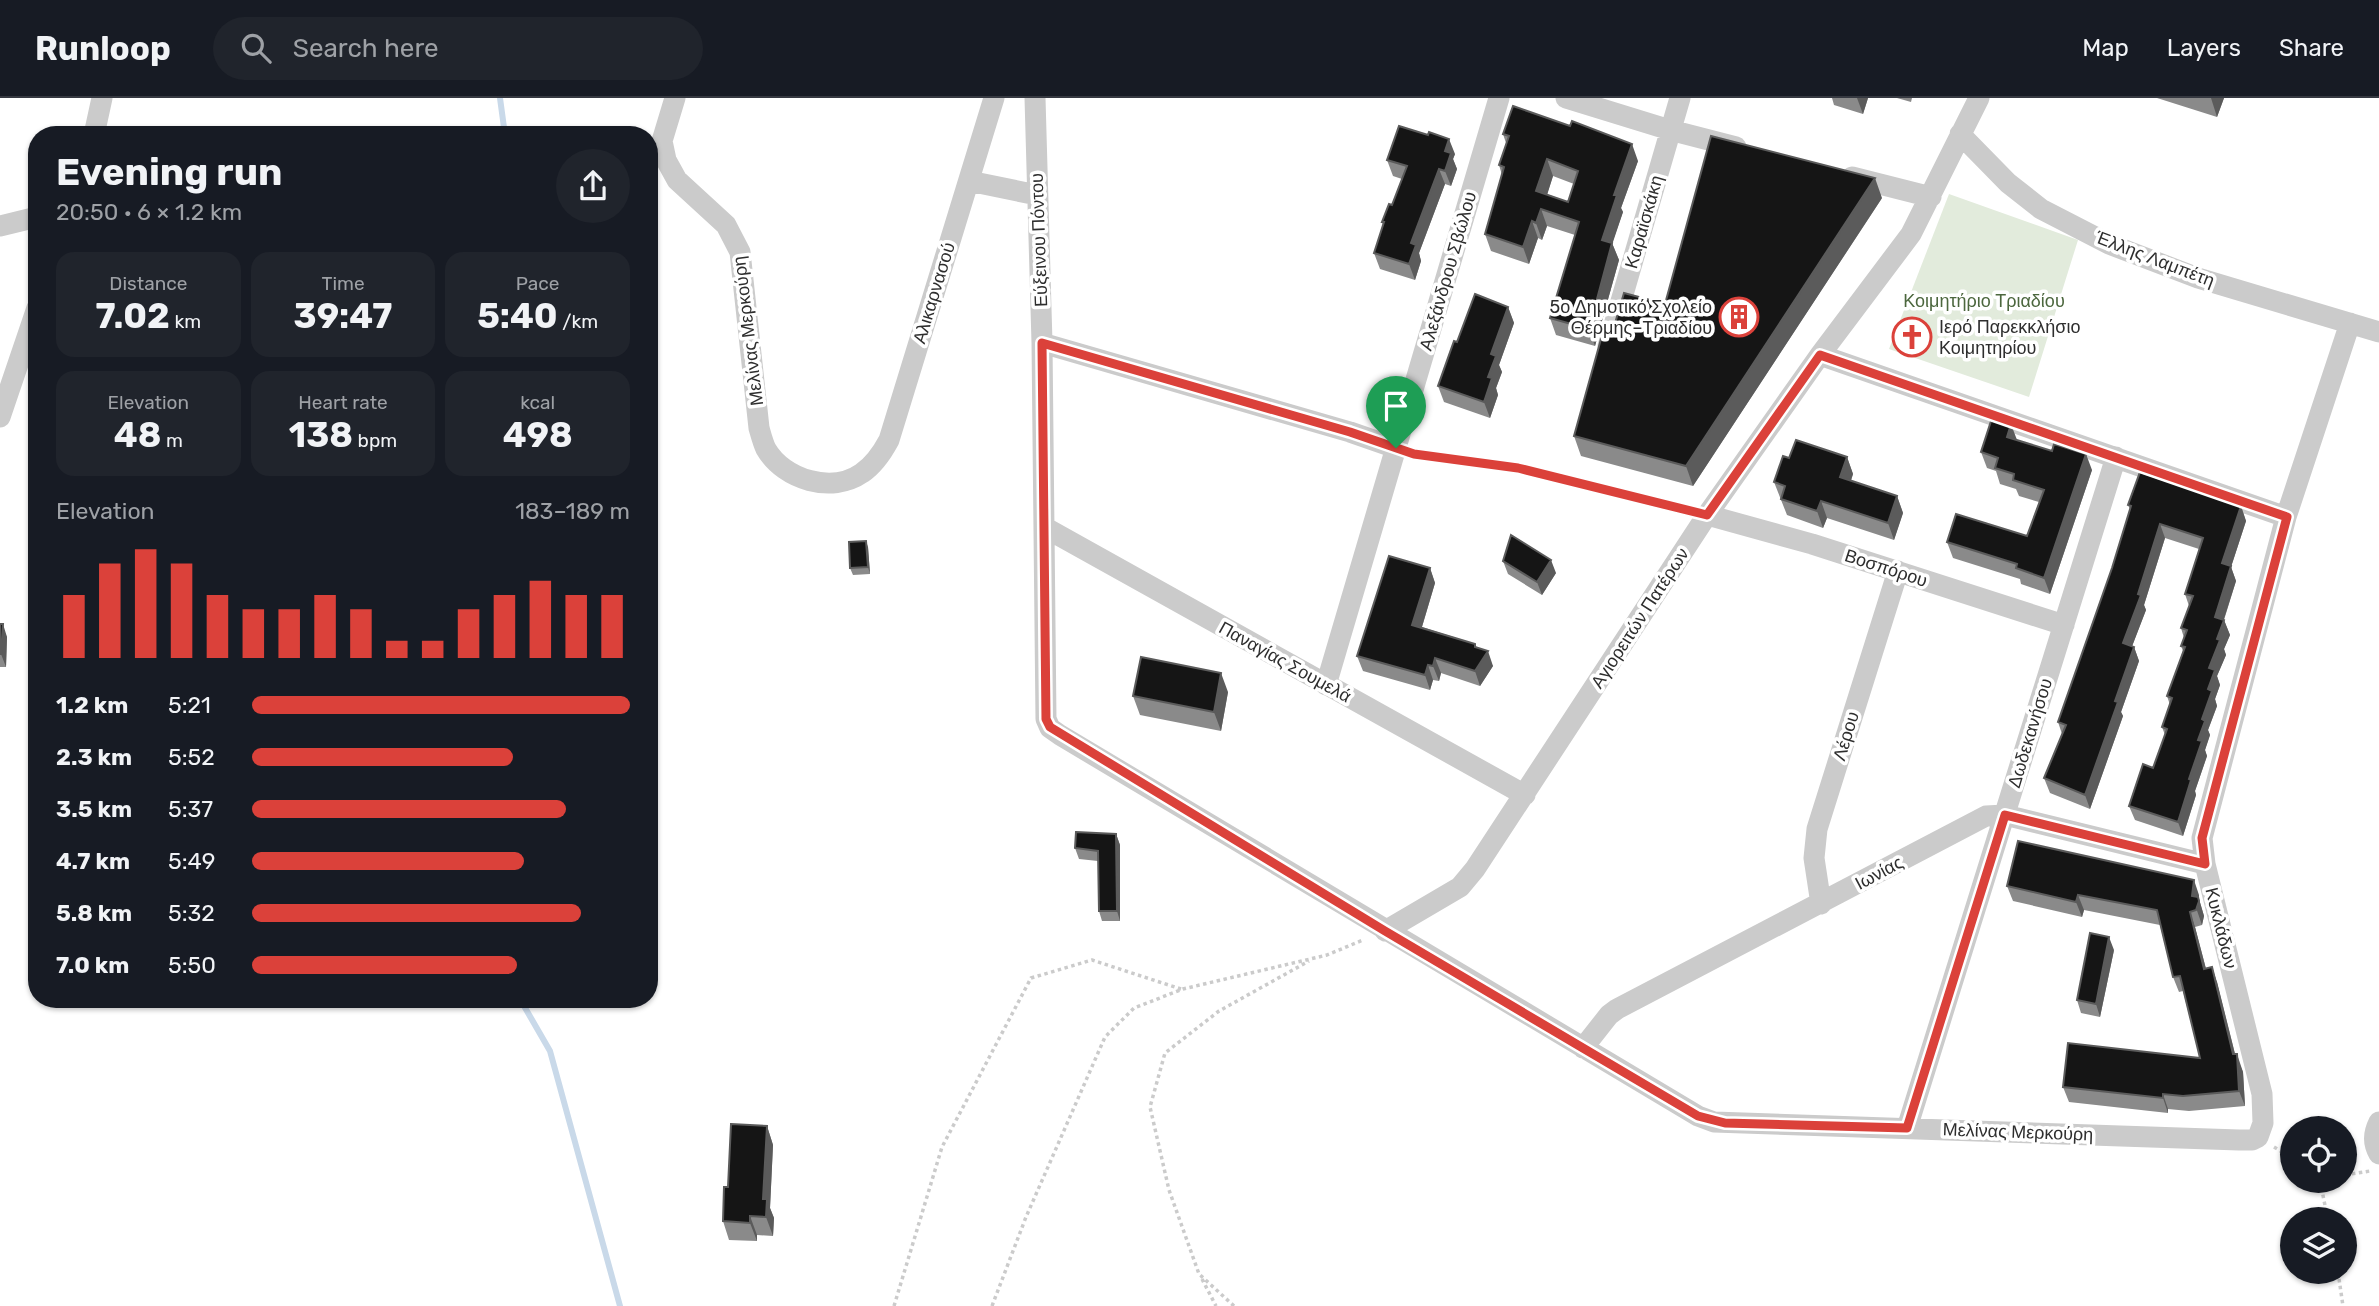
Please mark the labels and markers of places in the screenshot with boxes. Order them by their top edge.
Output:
place label: 5ο Δημοτικό Σχολείο Θέρμης–Τριαδίου [1550,296,1712,339]
building icon: 5ο Δημοτικό Σχολείο Θέρμης–Τριαδίου [1718,296,1760,338]
church icon: Ιερό Παρεκκλήσιο Κοιμητηρίου [1891,316,1933,358]
place label: Ιερό Παρεκκλήσιο Κοιμητηρίου [1939,316,2080,359]
pin [1366,376,1426,448]

